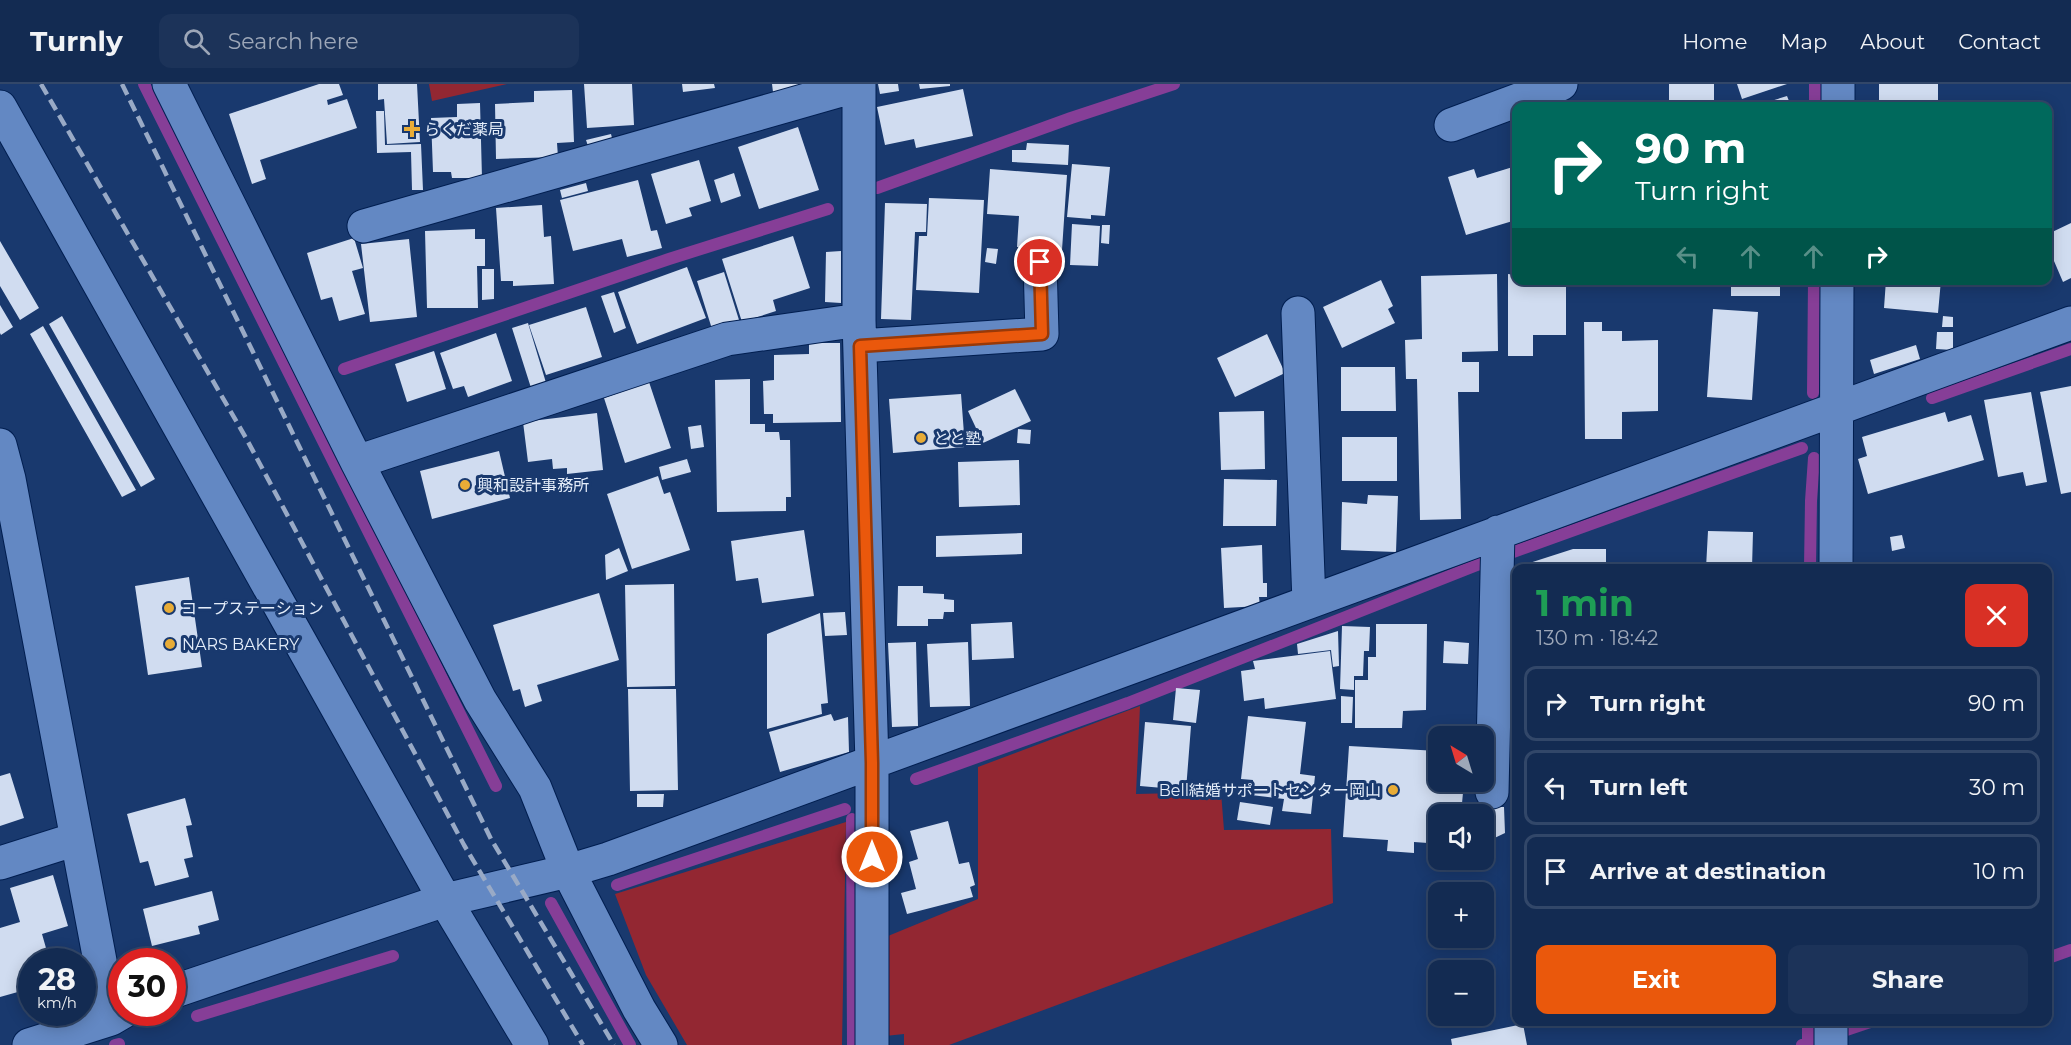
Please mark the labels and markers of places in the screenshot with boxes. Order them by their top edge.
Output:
place label: らくだ薬局 [424,120,504,139]
marker: らくだ薬局 [405,122,419,136]
pin [1014,236,1065,287]
place label: とと塾 [933,429,981,448]
marker: とと塾 [914,431,928,445]
place label: 興和設計事務所 [477,476,589,495]
marker: 興和設計事務所 [458,478,472,492]
place label: コープステーション [181,599,324,618]
marker: コープステーション [162,601,176,615]
place label: NARS BAKERY [182,635,300,654]
marker: NARS BAKERY [163,637,177,651]
place label: Bell結婚サポートセンター岡山 [1159,781,1381,800]
marker: Bell結婚サポートセンター岡山 [1386,783,1400,797]

